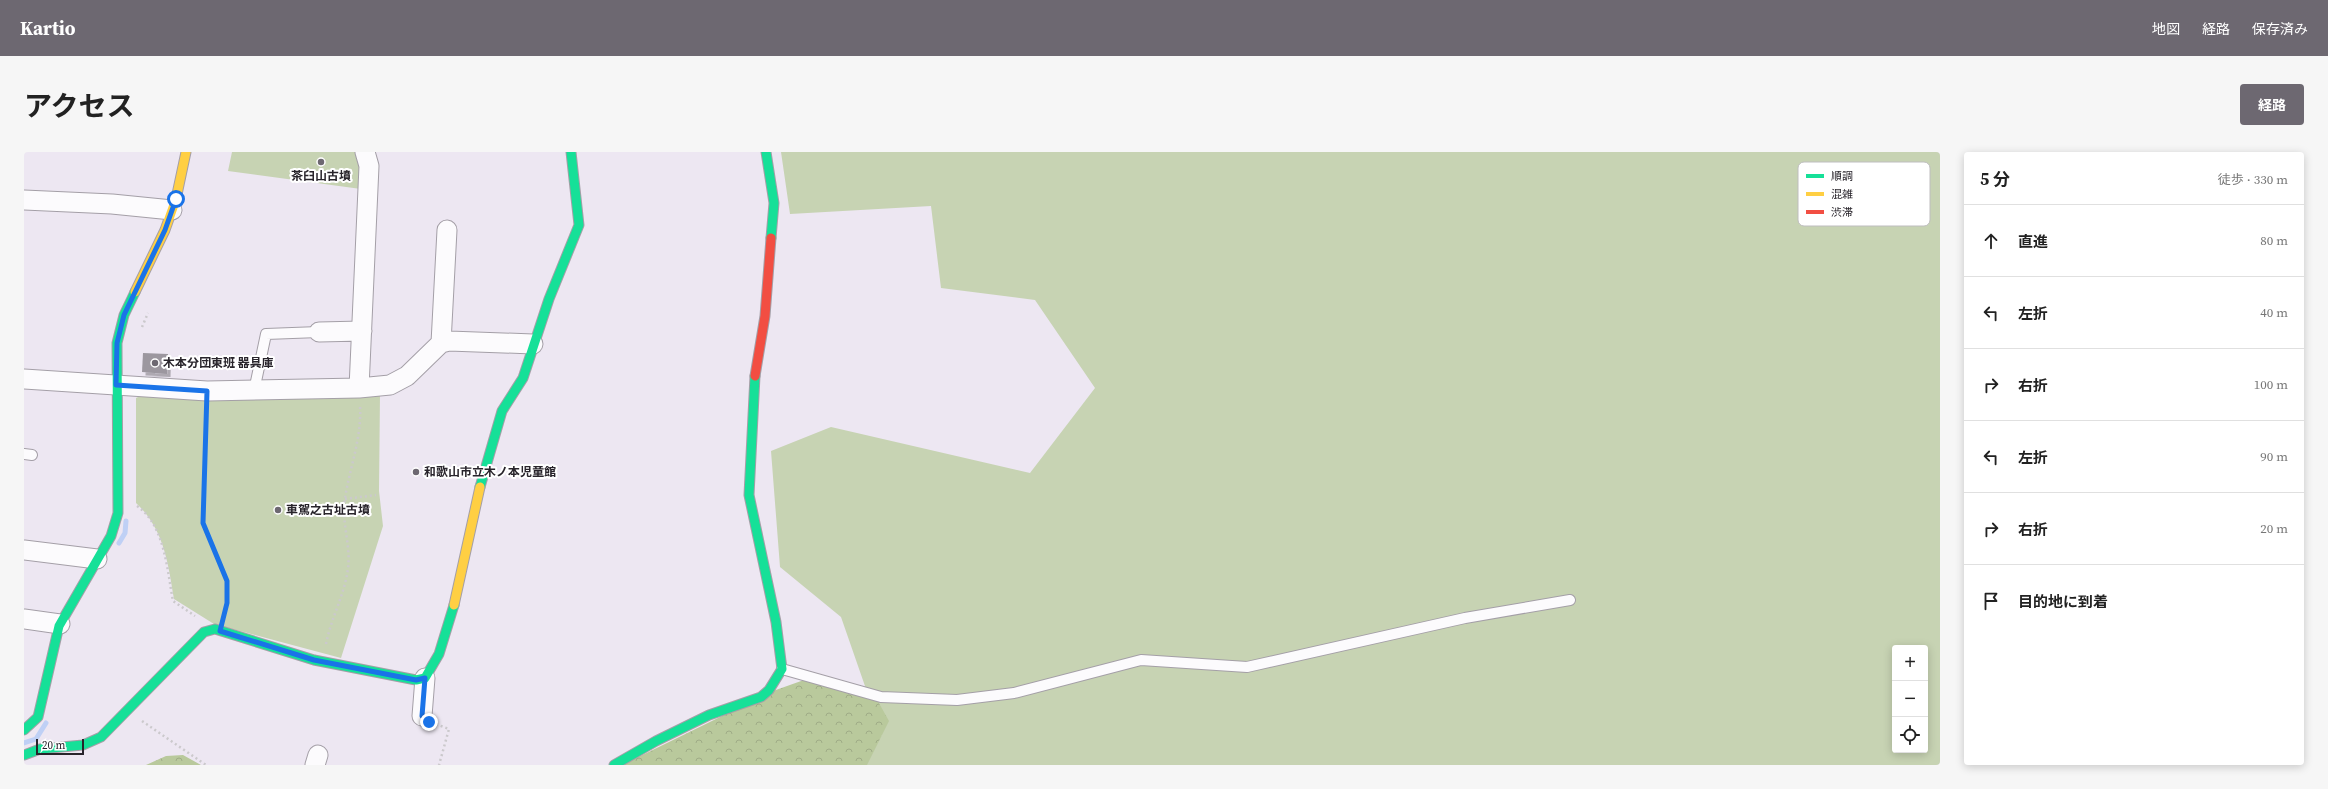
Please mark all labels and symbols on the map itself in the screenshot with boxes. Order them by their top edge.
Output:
marker: 茶臼山古墳 [316,157,326,167]
legend [1798,162,1930,226]
place label: 茶臼山古墳 [291,168,351,184]
text: 順調 [1831,169,1853,184]
text: 混雑 [1831,187,1853,202]
route start [167,190,185,208]
text: 渋滞 [1831,205,1853,220]
place label: 木本分団東班 器具庫 [163,355,274,371]
marker: 木本分団東班 器具庫 [150,358,160,368]
place label: 和歌山市立木ノ本児童館 [424,464,556,480]
marker: 和歌山市立木ノ本児童館 [411,467,421,477]
place label: 車駕之古址古墳 [286,502,370,518]
marker: 車駕之古址古墳 [273,505,283,515]
route end [420,713,438,731]
scale bar [36,737,84,756]

